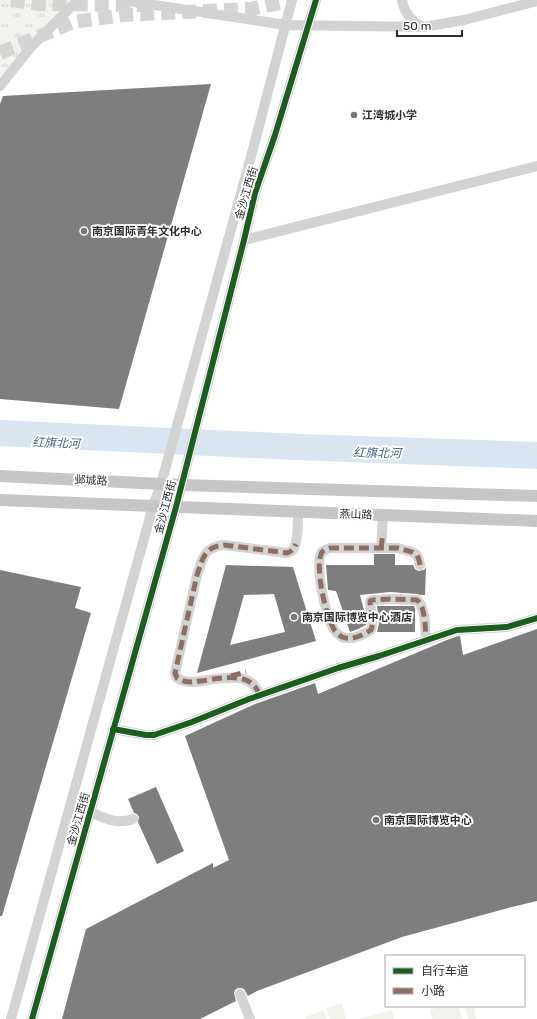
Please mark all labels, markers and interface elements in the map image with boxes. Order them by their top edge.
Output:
scale bar [397,12,462,38]
text: 50 m [403,19,431,33]
place label: 江湾城小学 [362,109,417,122]
marker: 江湾城小学 [349,110,359,120]
street label: 金沙江西街 [233,165,260,221]
place label: 南京国际青年文化中心 [92,225,202,238]
marker: 南京国际青年文化中心 [79,226,89,236]
water label: 红旗北河 [32,435,82,451]
water label: 红旗北河 [353,446,403,460]
street label: 邺城路 [74,473,108,488]
street label: 金沙江西街 [152,479,179,535]
street label: 燕山路 [339,507,373,522]
place label: 南京国际博览中心酒店 [302,611,412,624]
marker: 南京国际博览中心酒店 [289,612,299,622]
street label: 金沙江西街 [65,791,92,847]
place label: 南京国际博览中心 [384,814,472,827]
marker: 南京国际博览中心 [371,815,381,825]
legend [385,955,525,1007]
text: 自行车道 [421,964,469,978]
text: 小路 [421,984,445,998]

